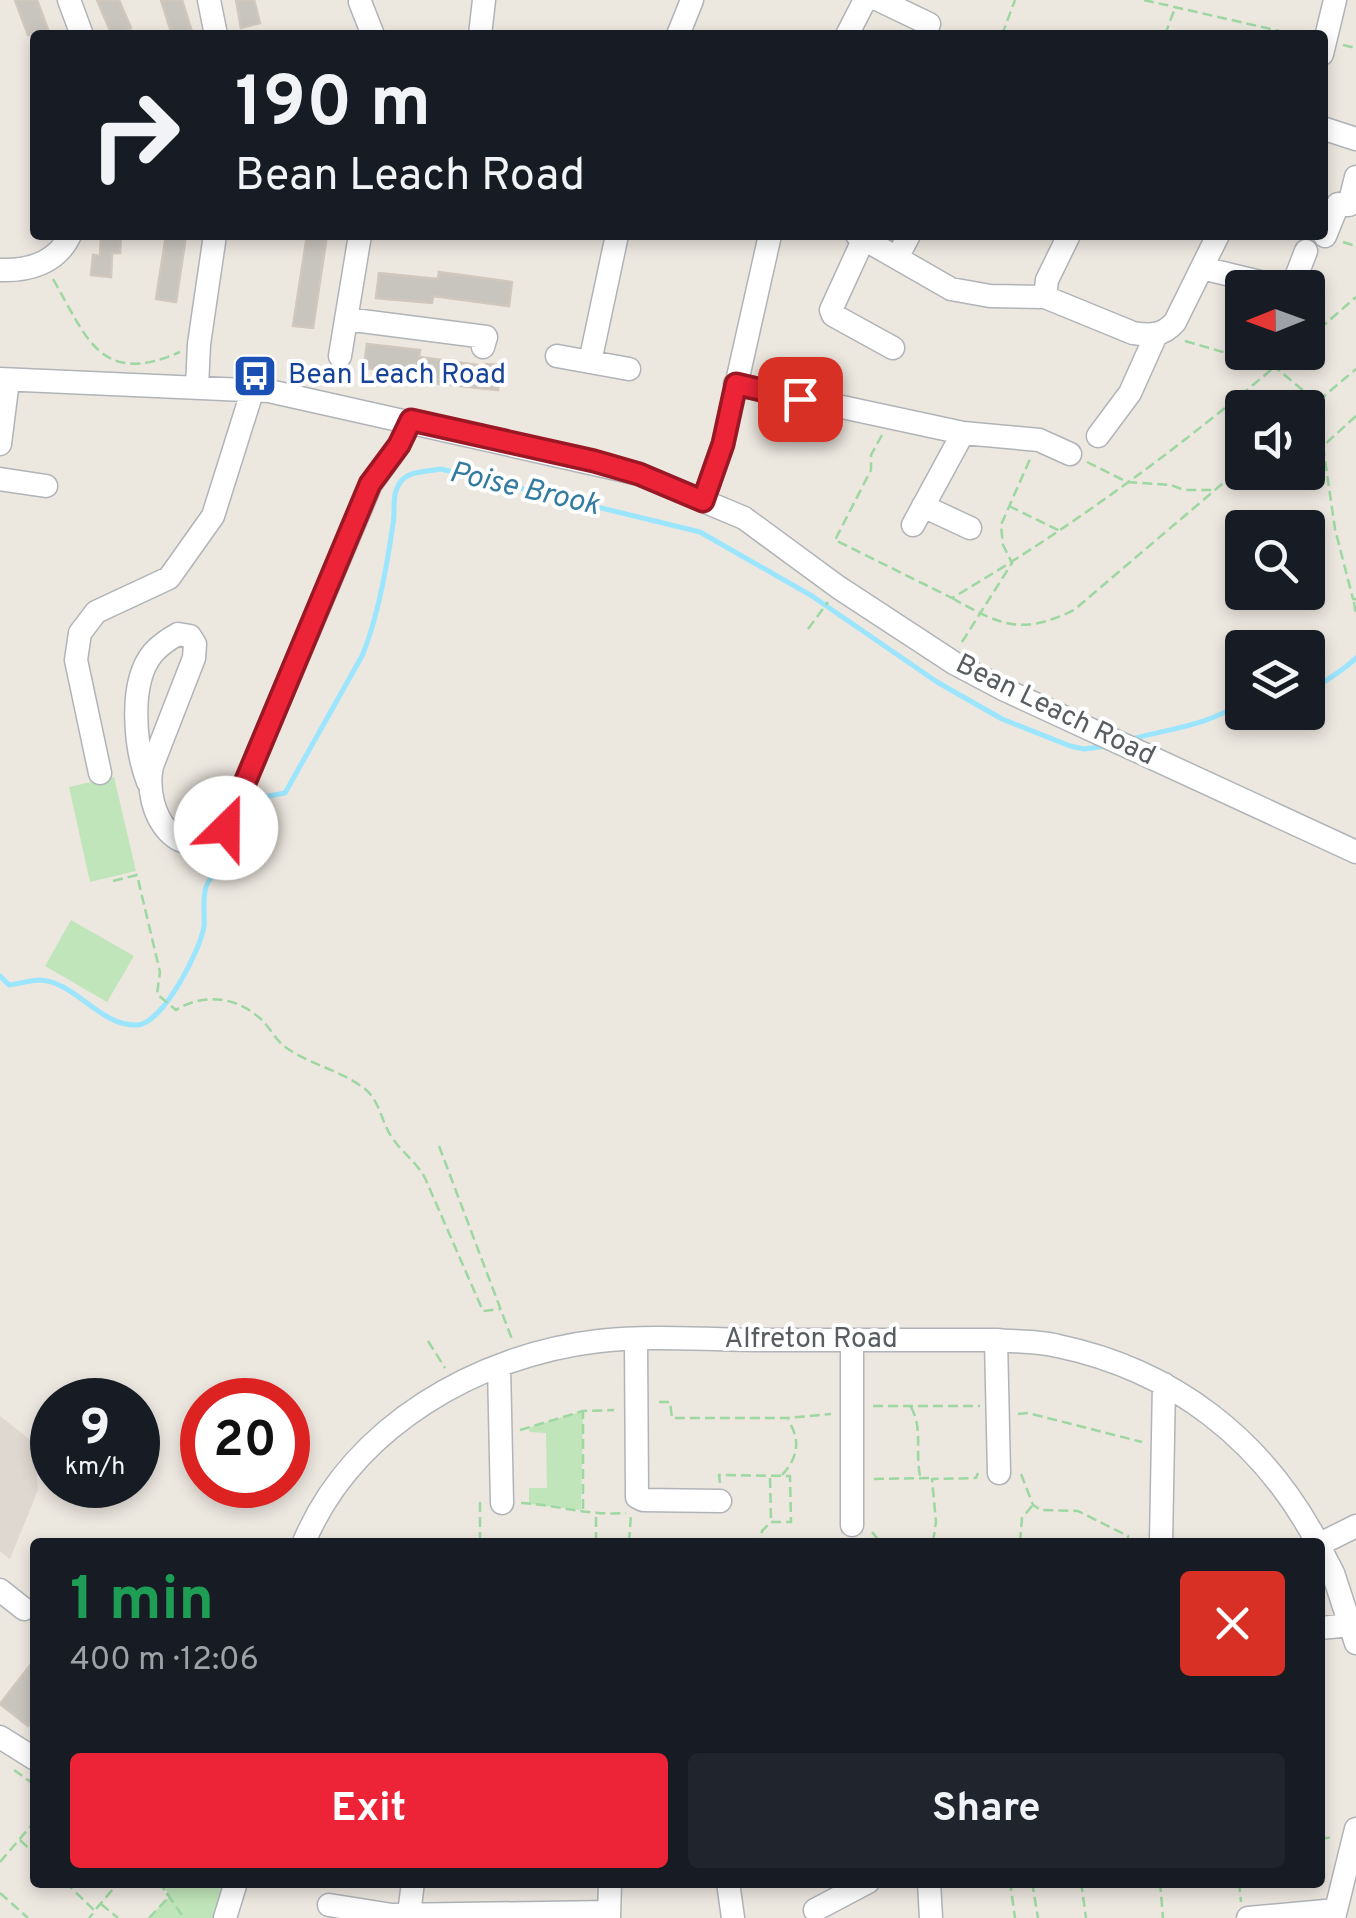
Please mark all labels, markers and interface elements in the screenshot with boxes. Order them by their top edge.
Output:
text: 190 m [235,62,431,151]
icon: right [70,70,200,200]
text: Bean Leach Road [235,149,585,206]
north arrow [1225,270,1325,370]
map controls [1225,270,1325,730]
bus stop icon: Bean Leach Road [232,353,278,399]
pin [758,357,843,442]
place label: Bean Leach Road [288,358,506,394]
icon: arrive [773,372,828,427]
button: sound [1225,390,1325,490]
water label: Poise Brook [445,455,603,525]
button: search [1225,510,1325,610]
button: layers [1225,630,1325,730]
street label: Bean Leach Road [949,647,1161,775]
position arrow [174,776,278,880]
street label: Alfreton Road [724,1322,898,1358]
speed limit sign: 20 [180,1378,310,1508]
text: 9 [80,1399,110,1462]
text: km/h [65,1452,125,1484]
text: 1 min [70,1565,214,1641]
button: close [1180,1571,1285,1676]
text: 400 m · 12:06 [70,1641,259,1681]
button: Exit [70,1753,668,1868]
button: Share [688,1753,1285,1868]

